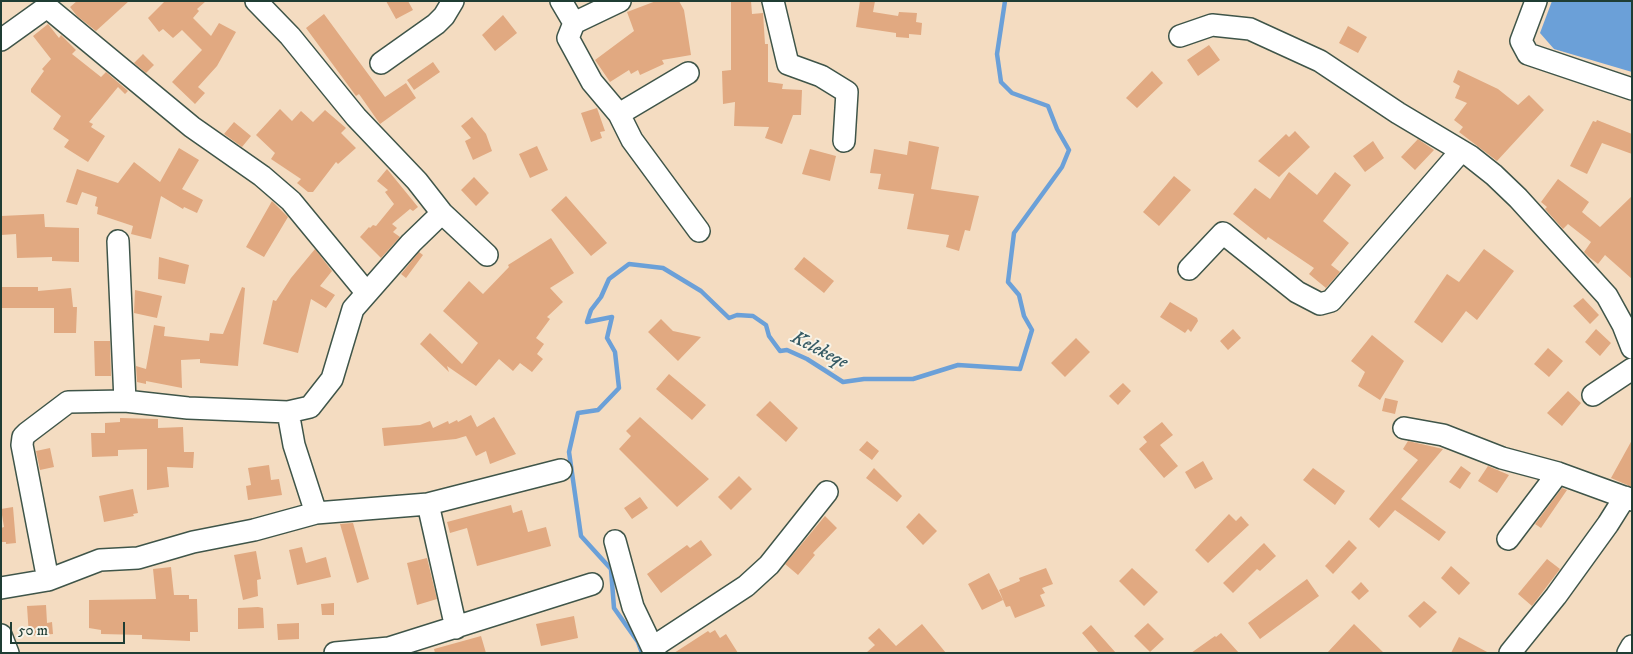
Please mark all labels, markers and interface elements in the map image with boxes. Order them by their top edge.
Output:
water label: Kelekeqe [787,327,851,375]
scale bar [12,612,128,644]
text: 50 m [18,621,48,640]

